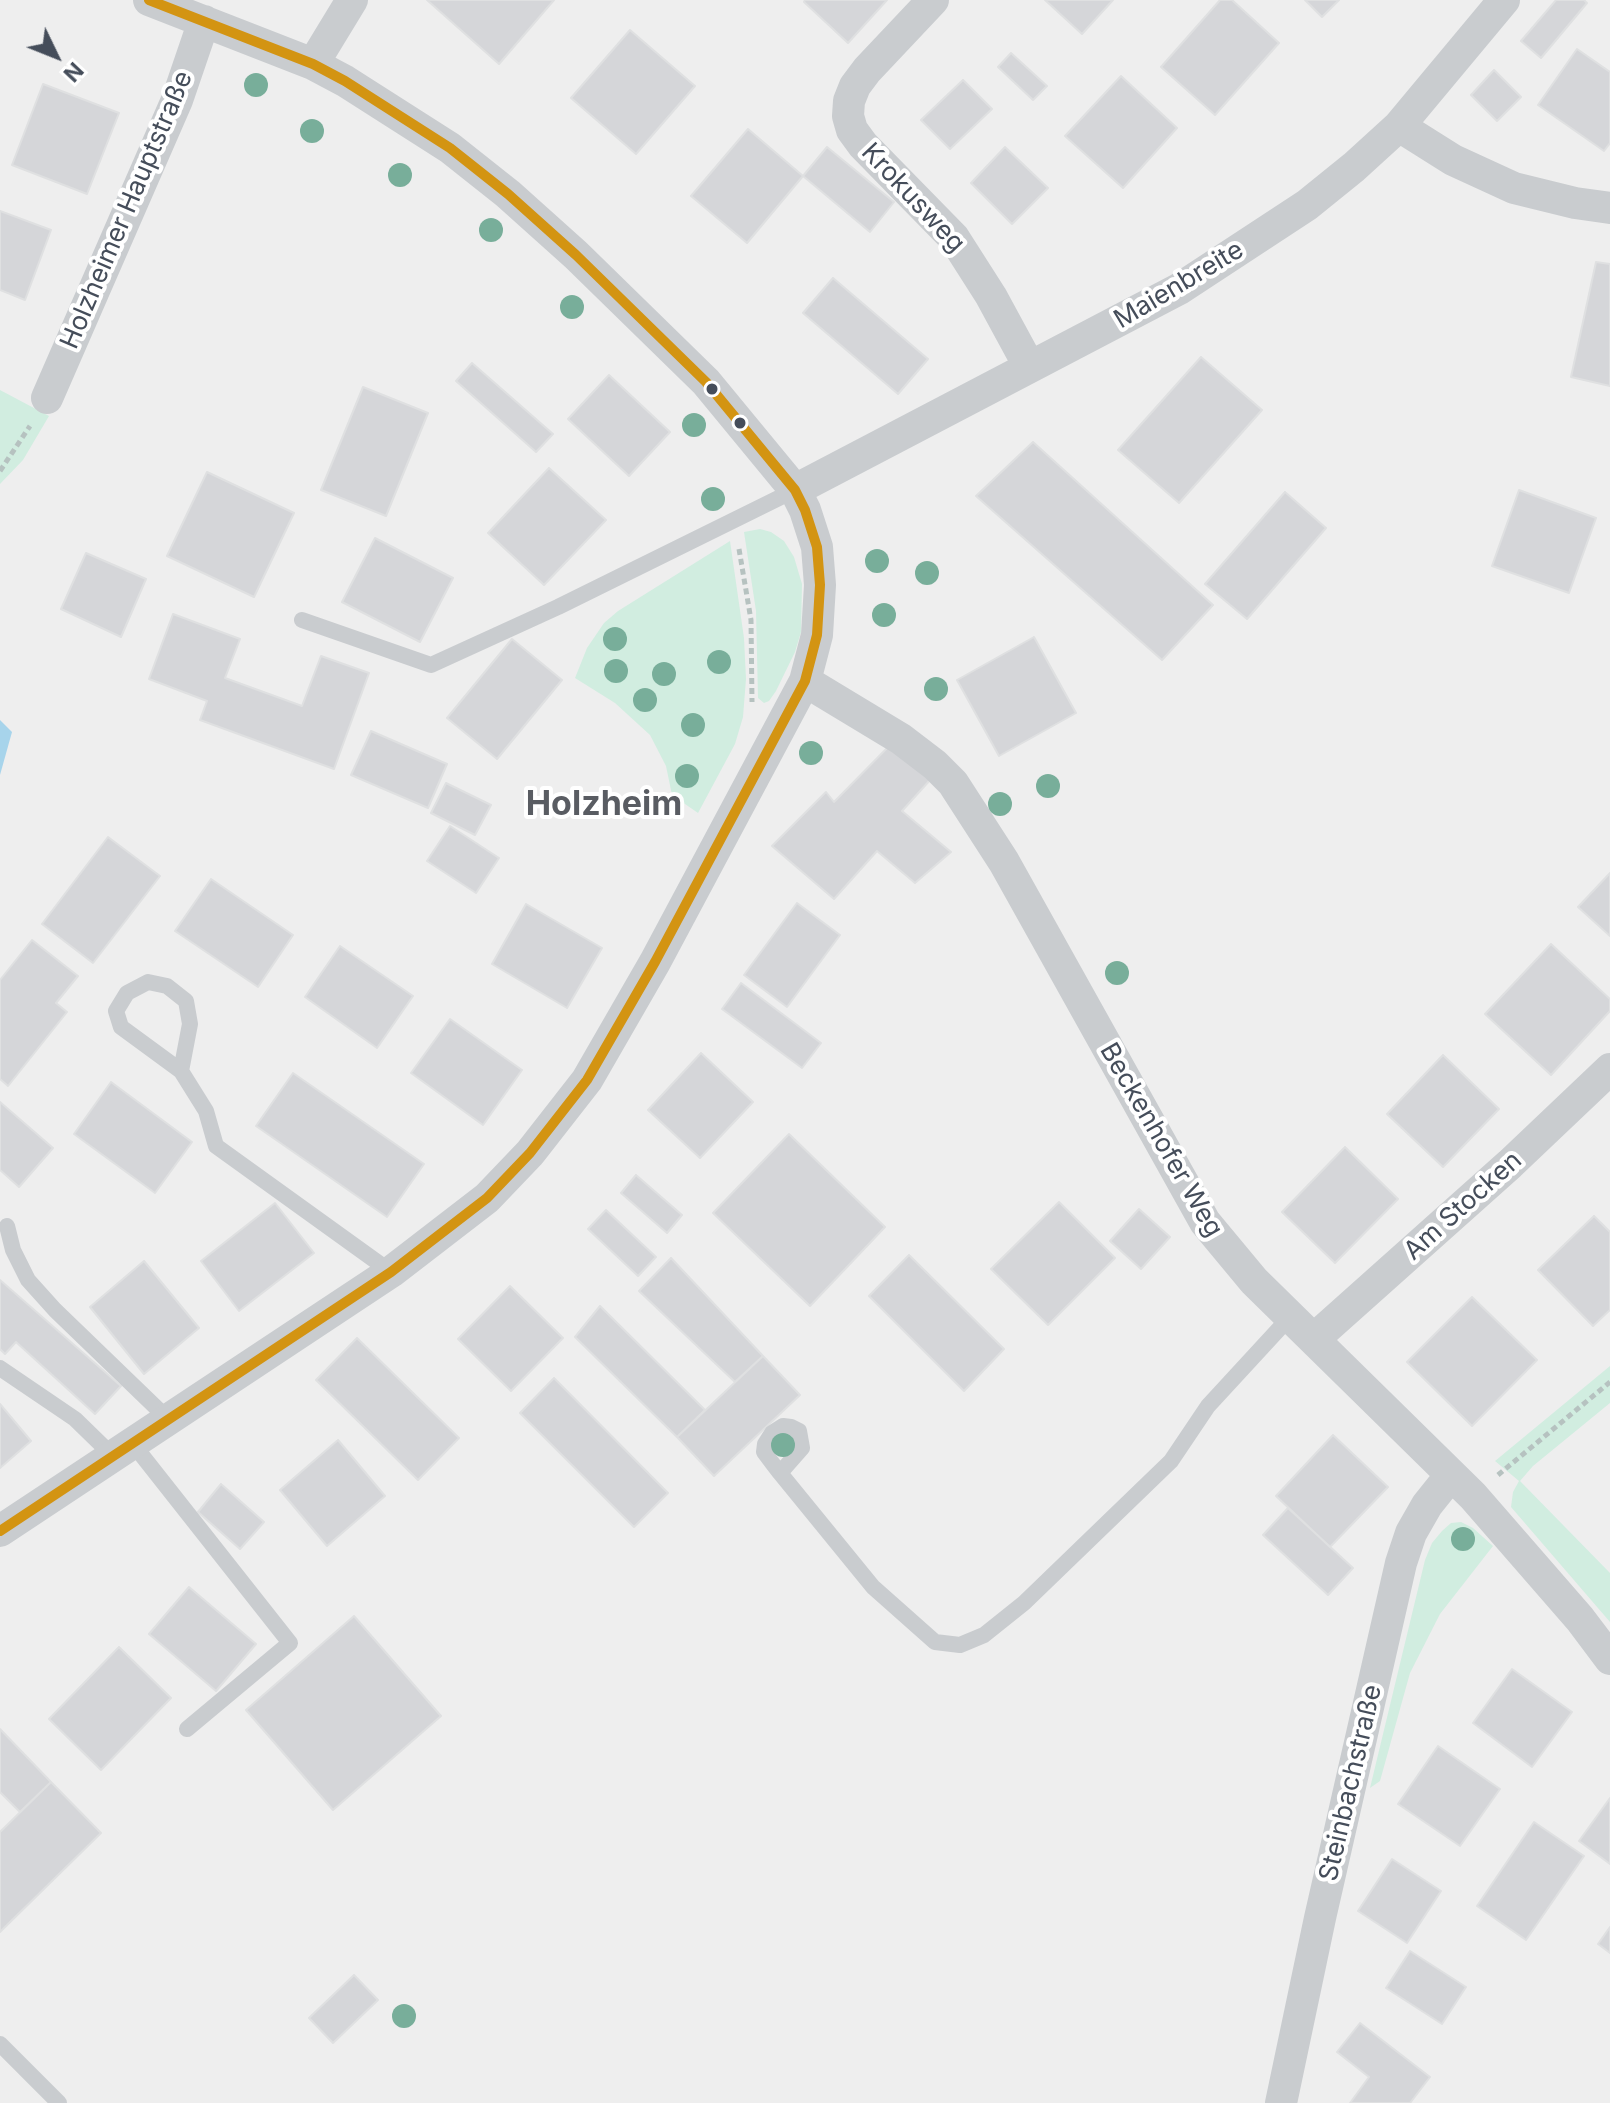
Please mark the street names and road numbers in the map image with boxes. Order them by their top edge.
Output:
street label: Holzheimer Hauptstraße [54,66,200,354]
street label: Krokusweg [855,137,971,259]
street label: Maienbreite [1109,234,1249,336]
street label: Beckenhofer Weg [1093,1037,1229,1243]
street label: Am Stocken [1398,1145,1528,1267]
street label: Steinbachstraße [1313,1682,1389,1884]

